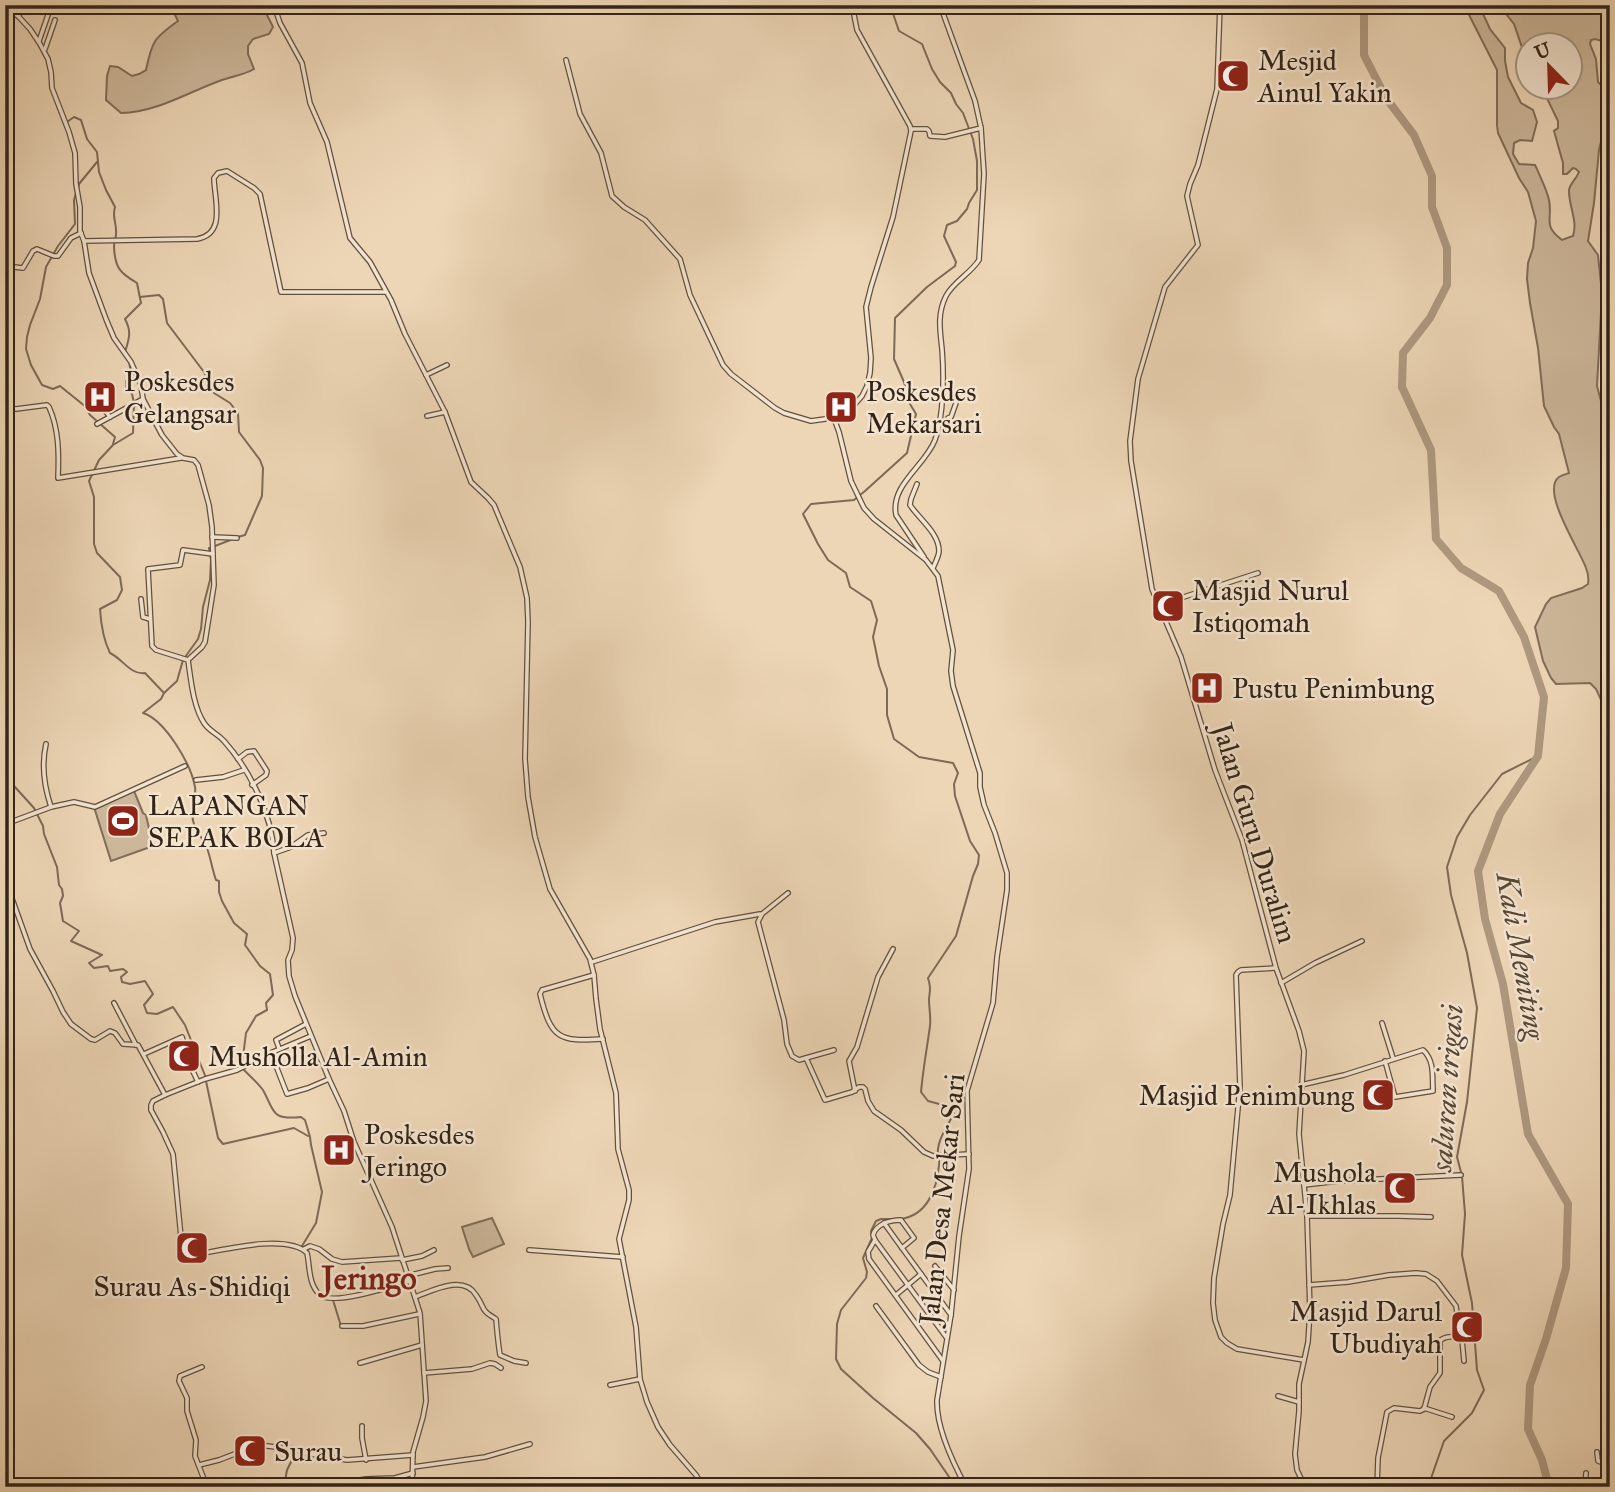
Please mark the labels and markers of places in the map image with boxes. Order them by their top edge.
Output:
place label: Mesjid Ainul Yakin [1257,43,1392,110]
mosque icon: Mesjid Ainul Yakin [1214,57,1252,95]
place label: Poskesdes Gelangsar [124,364,237,431]
place label: Poskesdes Mekarsari [866,374,982,441]
hospital icon: Poskesdes Gelangsar [81,378,119,416]
hospital icon: Poskesdes Mekarsari [822,388,860,426]
place label: Masjid Nurul Istiqomah [1192,573,1349,640]
mosque icon: Masjid Nurul Istiqomah [1149,587,1187,625]
hospital icon: Pustu Penimbung [1188,669,1226,707]
place label: Pustu Penimbung [1232,671,1435,706]
place label: LAPANGAN SEPAK BOLA [148,788,324,855]
sports icon: LAPANGAN SEPAK BOLA [104,802,142,840]
mosque icon: Musholla Al-Amin [165,1037,203,1075]
place label: Musholla Al-Amin [208,1039,428,1074]
mosque icon: Masjid Penimbung [1359,1076,1397,1114]
place label: Masjid Penimbung [1139,1078,1355,1113]
place label: Poskesdes Jeringo [361,1117,474,1184]
hospital icon: Poskesdes Jeringo [320,1131,358,1169]
place label: Mushola Al-Ikhlas [1267,1155,1376,1222]
mosque icon: Mushola Al-Ikhlas [1381,1169,1419,1207]
mosque icon: Surau As-Shidiqi [173,1229,211,1267]
place label: Surau As-Shidiqi [94,1269,291,1304]
place label: Masjid Darul Ubudiyah [1290,1294,1442,1361]
mosque icon: Masjid Darul Ubudiyah [1448,1308,1486,1346]
mosque icon: Surau [231,1432,269,1470]
place label: Surau [274,1434,342,1469]

